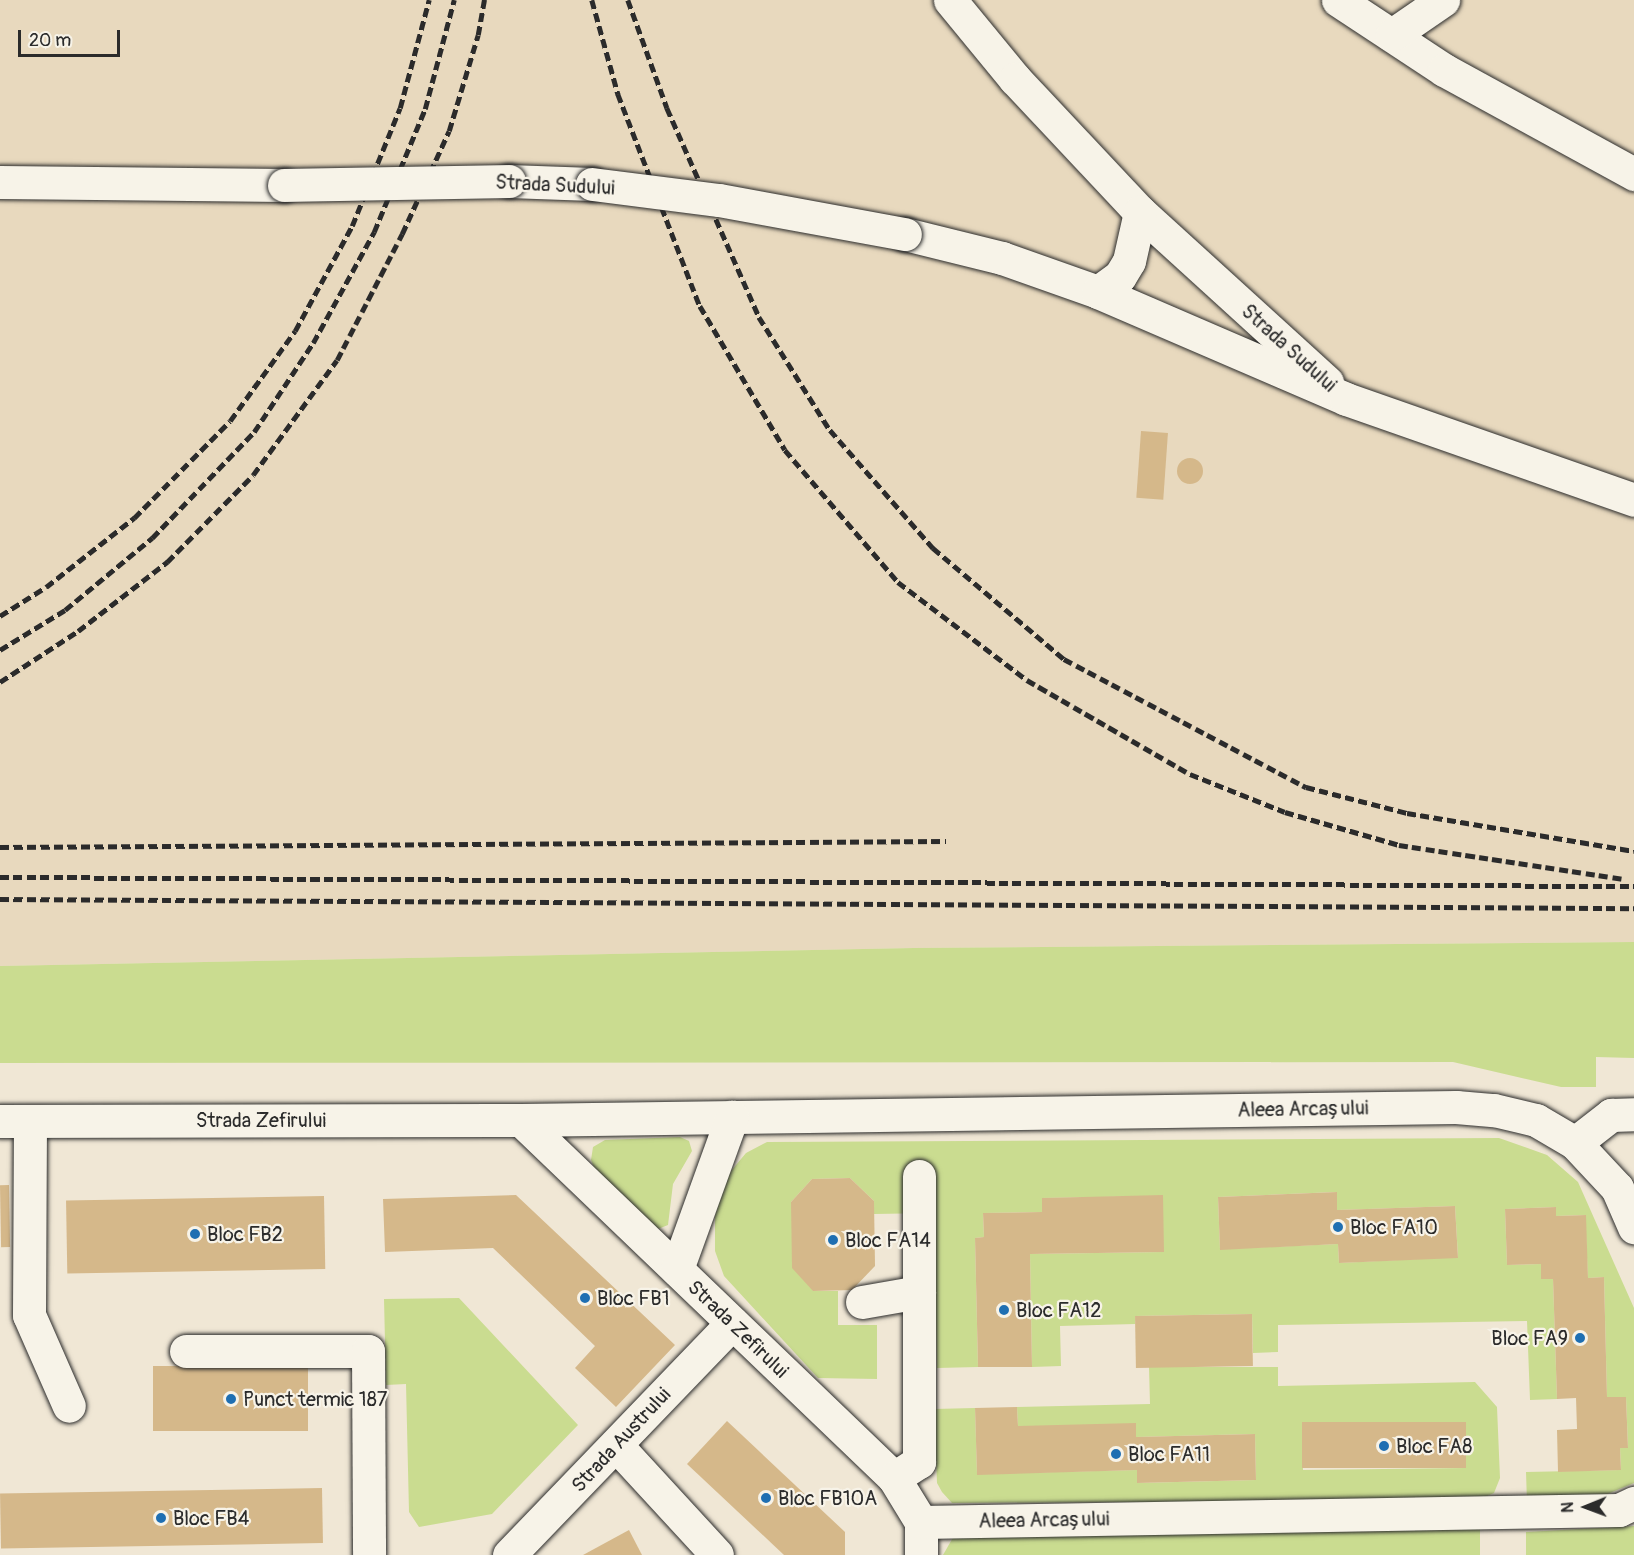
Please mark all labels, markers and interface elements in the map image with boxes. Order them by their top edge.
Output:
scale bar [21,18,123,56]
text: 20 m [29,29,71,52]
street label: Strada Sudului [495,170,615,200]
street label: Strada Sudului [1237,299,1341,397]
street label: Aleea Arcașului [1237,1096,1369,1122]
street label: Strada Zefirului [196,1108,326,1132]
place label: Bloc FA10 [1350,1215,1438,1239]
marker: Bloc FA10 [1331,1220,1345,1234]
place label: Bloc FB2 [207,1222,283,1246]
marker: Bloc FB2 [188,1227,202,1241]
place label: Bloc FA14 [845,1228,931,1252]
marker: Bloc FA14 [826,1233,840,1247]
street label: Strada Zefirului [683,1275,793,1383]
place label: Bloc FB1 [597,1286,669,1310]
marker: Bloc FB1 [578,1291,592,1305]
place label: Bloc FA12 [1016,1298,1101,1322]
marker: Bloc FA12 [997,1303,1011,1317]
place label: Bloc FA9 [1491,1326,1568,1350]
marker: Bloc FA9 [1573,1331,1587,1345]
street label: Strada Austrului [566,1383,676,1497]
place label: Punct termic 187 [243,1387,387,1411]
marker: Punct termic 187 [224,1392,238,1406]
place label: Bloc FA8 [1396,1434,1472,1458]
marker: Bloc FA8 [1377,1439,1391,1453]
place label: Bloc FA11 [1128,1442,1210,1466]
marker: Bloc FA11 [1109,1447,1123,1461]
north arrow [1556,1477,1616,1537]
place label: Bloc FB10A [778,1486,877,1510]
marker: Bloc FB10A [759,1491,773,1505]
text: N [1558,1502,1578,1513]
place label: Bloc FB4 [173,1506,249,1530]
street label: Aleea Arcașului [978,1507,1110,1533]
marker: Bloc FB4 [154,1511,168,1525]

